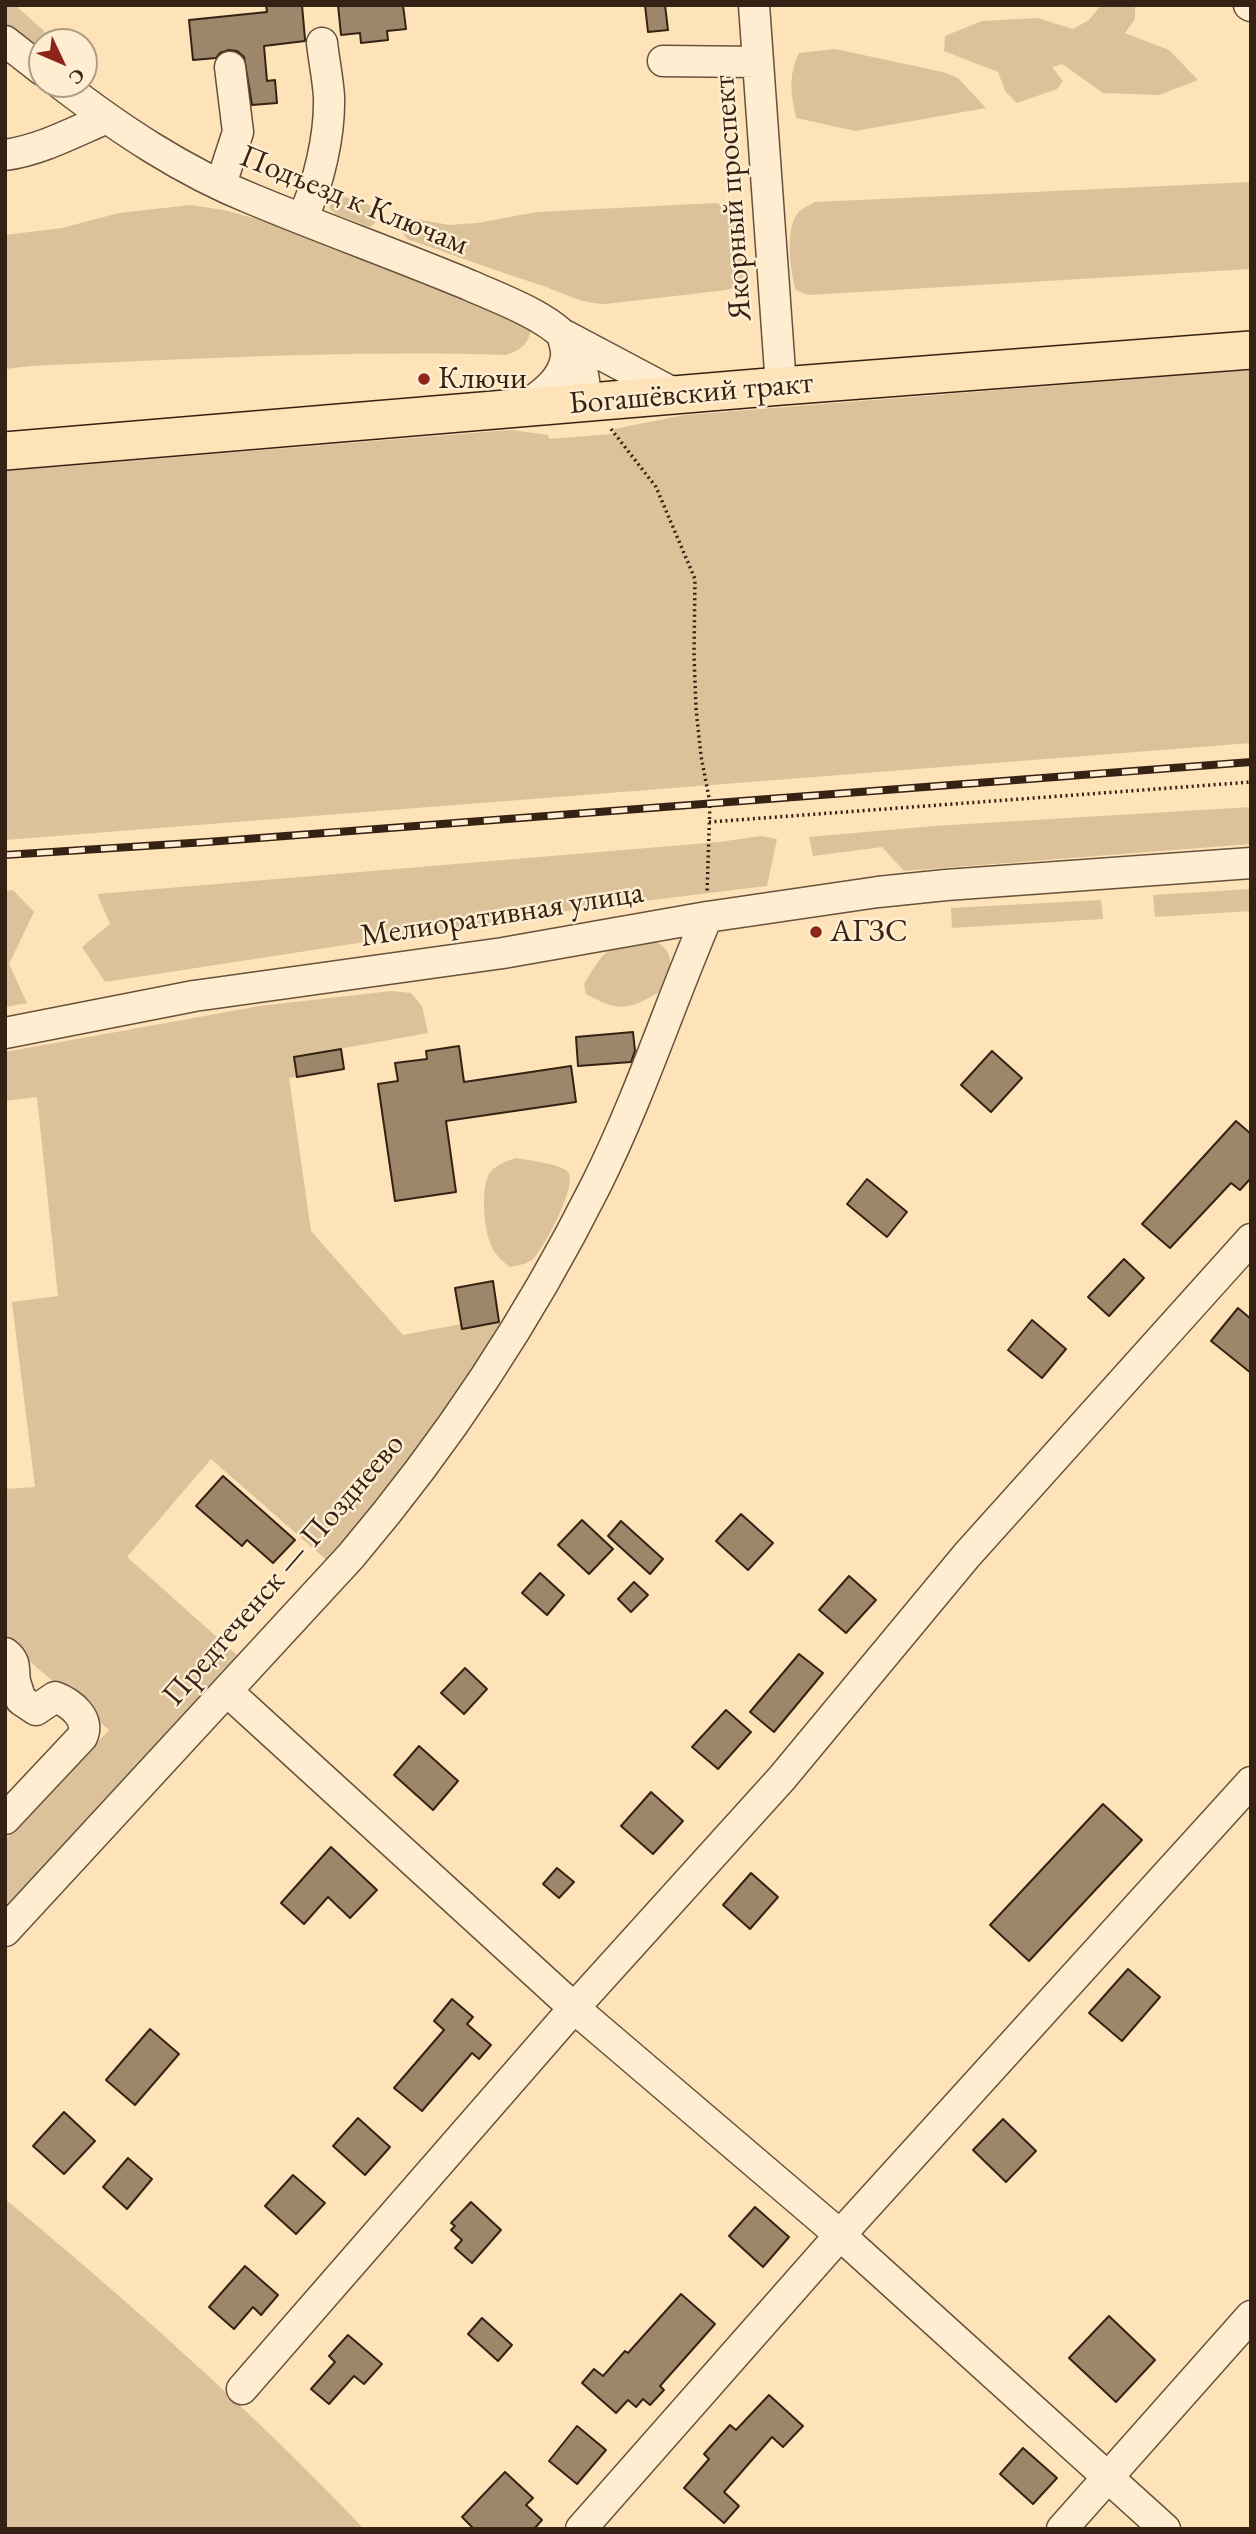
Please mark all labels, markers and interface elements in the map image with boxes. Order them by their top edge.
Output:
north arrow [28,28,98,98]
text: С [63,63,91,90]
street label: Якорный проспект [705,74,761,322]
street label: Подъезд к Ключам [234,138,474,264]
place label: Ключи [438,360,527,398]
street label: Богашёвский тракт [567,364,815,424]
marker: Ключи [416,371,432,387]
street label: Мелиоративная улица [358,874,646,956]
place label: АГЗС [830,913,908,951]
marker: АГЗС [808,924,824,940]
street label: Предтеченск — Позднеево [155,1426,413,1714]

